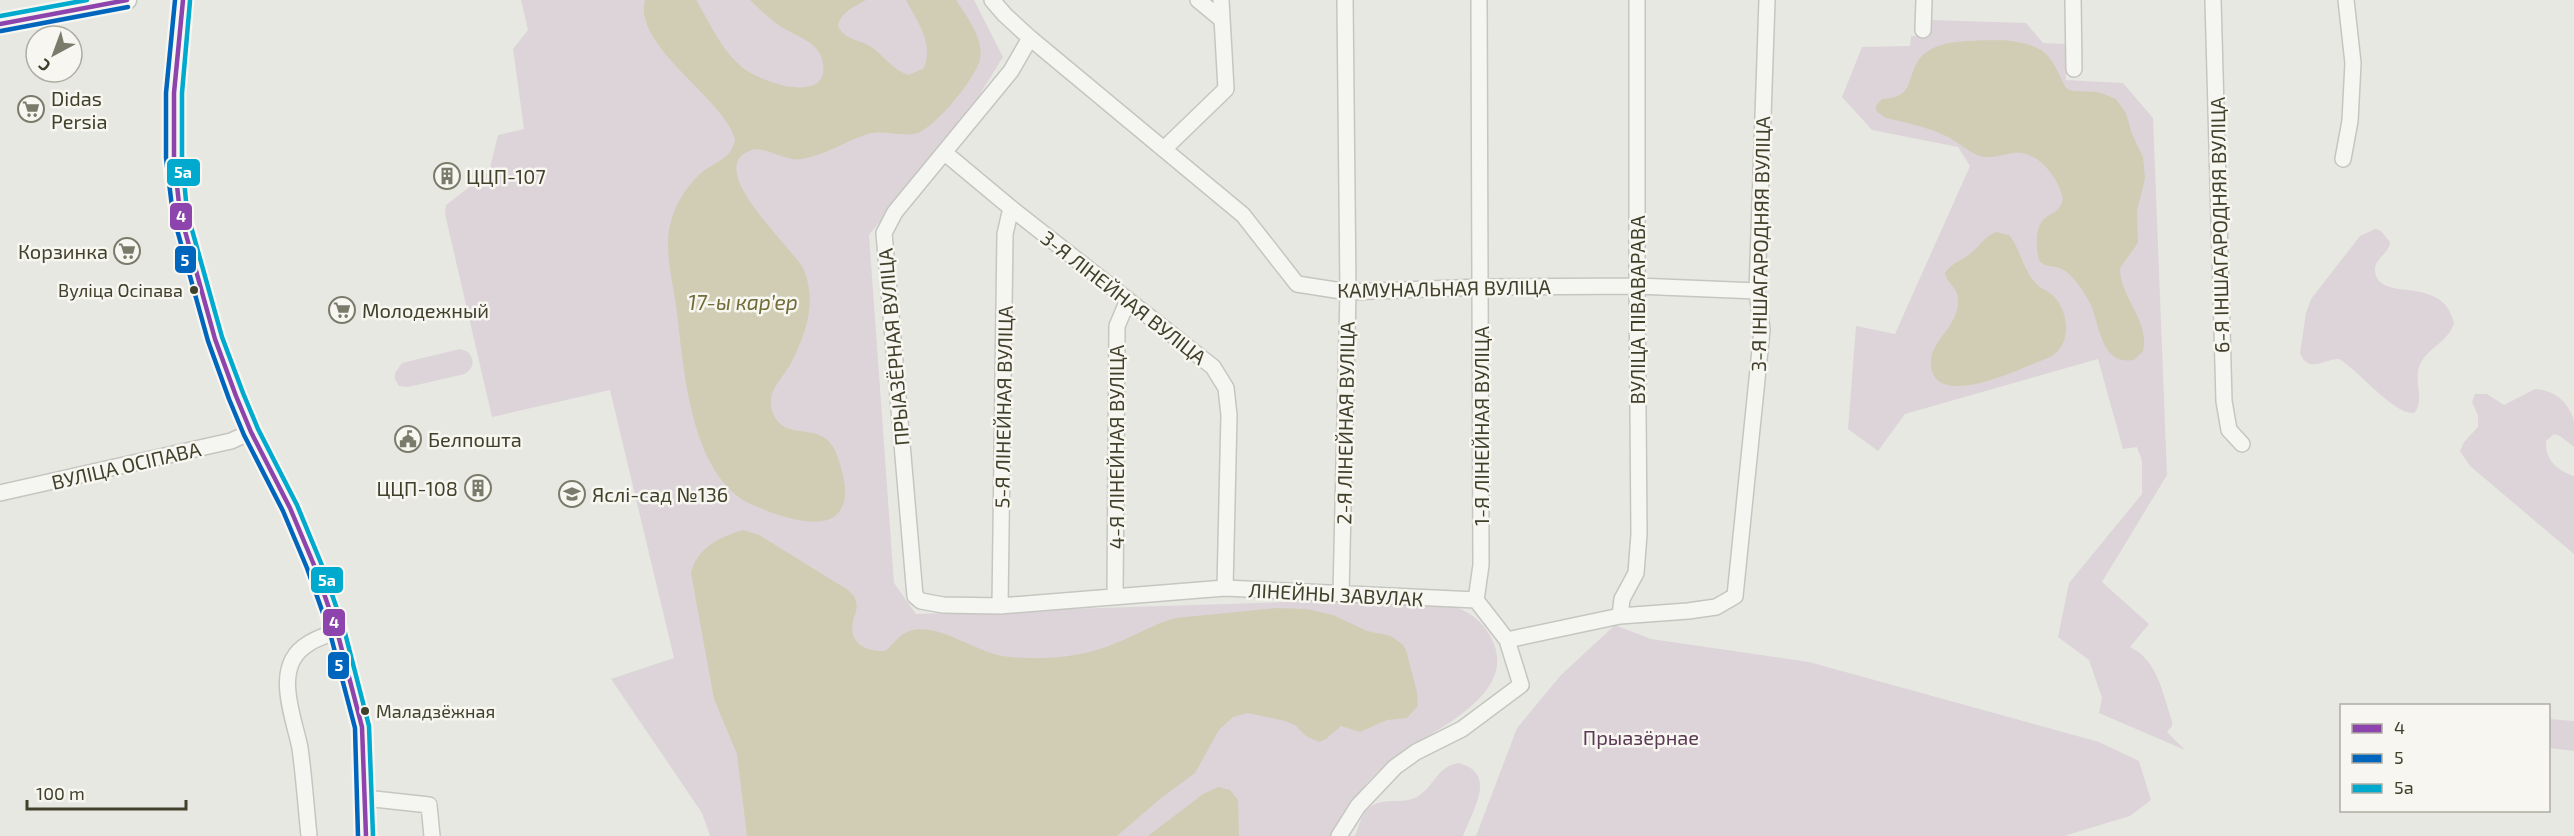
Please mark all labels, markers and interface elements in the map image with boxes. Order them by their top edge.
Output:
north arrow [24,24,84,84]
text: С [34,55,54,76]
place label: Didas Persia [51,86,108,133]
supermarket icon: Didas Persia [16,94,46,124]
street label: 6-Я ІНШАГАРОДНЯЯ ВУЛІЦА [2205,96,2233,353]
street label: 3-Я ІНШАГАРОДНЯЯ ВУЛІЦА [1746,115,1774,372]
line badge: 5а [166,158,201,187]
building icon: ЦЦП-107 [432,161,462,191]
text: 5а [174,162,192,181]
place label: ЦЦП-107 [466,164,546,188]
line badge: 4 [169,202,193,231]
text: 4 [176,206,186,225]
street label: ВУЛІЦА ПІВАВАРАВА [1625,215,1649,405]
street label: 3-Я ЛІНЕЙНАЯ ВУЛІЦА [1037,225,1212,369]
supermarket icon: Корзинка [112,236,142,266]
place label: Корзинка [18,239,108,263]
line badge: 5 [174,245,197,274]
street label: ПРЫАЗЁРНАЯ ВУЛІЦА [872,247,914,447]
text: 5 [181,250,190,269]
street label: КАМУНАЛЬНАЯ ВУЛІЦА [1337,274,1552,302]
place label: Вуліца Осіпава [58,279,183,301]
marker: Вуліца Осіпава [188,284,200,296]
water label: 17-ы кар’ер [688,289,798,314]
supermarket icon: Молодежный [327,295,357,325]
place label: Молодежный [362,298,489,322]
street label: 5-Я ЛІНЕЙНАЯ ВУЛІЦА [989,305,1017,509]
street label: 2-Я ЛІНЕЙНАЯ ВУЛІЦА [1331,321,1359,525]
street label: 1-Я ЛІНЕЙНАЯ ВУЛІЦА [1469,325,1493,526]
street label: 4-Я ЛІНЕЙНАЯ ВУЛІЦА [1104,344,1128,549]
public building icon: Белпошта [393,424,423,454]
place label: Белпошта [428,427,522,451]
street label: ВУЛІЦА ОСІПАВА [49,436,204,494]
building icon: ЦЦП-108 [463,473,493,503]
place label: ЦЦП-108 [376,476,458,500]
school or university icon: Яслі-сад №136 [557,479,587,509]
place label: Яслі-сад №136 [592,482,728,506]
line badge: 5а [310,566,344,594]
text: 5а [318,570,336,589]
street label: ЛІНЕЙНЫ ЗАВУЛАК [1248,577,1424,611]
line badge: 4 [322,608,346,637]
text: 4 [329,612,339,631]
line badge: 5 [327,651,350,680]
text: 5 [335,655,344,674]
place label: Маладзёжная [376,700,495,722]
legend [2340,704,2550,812]
marker: Маладзёжная [359,705,371,717]
text: 4 [2394,716,2405,738]
park label: Прыазёрнае [1583,725,1699,749]
text: 5 [2394,746,2404,768]
scale bar [27,773,186,811]
text: 5а [2394,776,2414,798]
text: 100 m [36,782,85,804]

